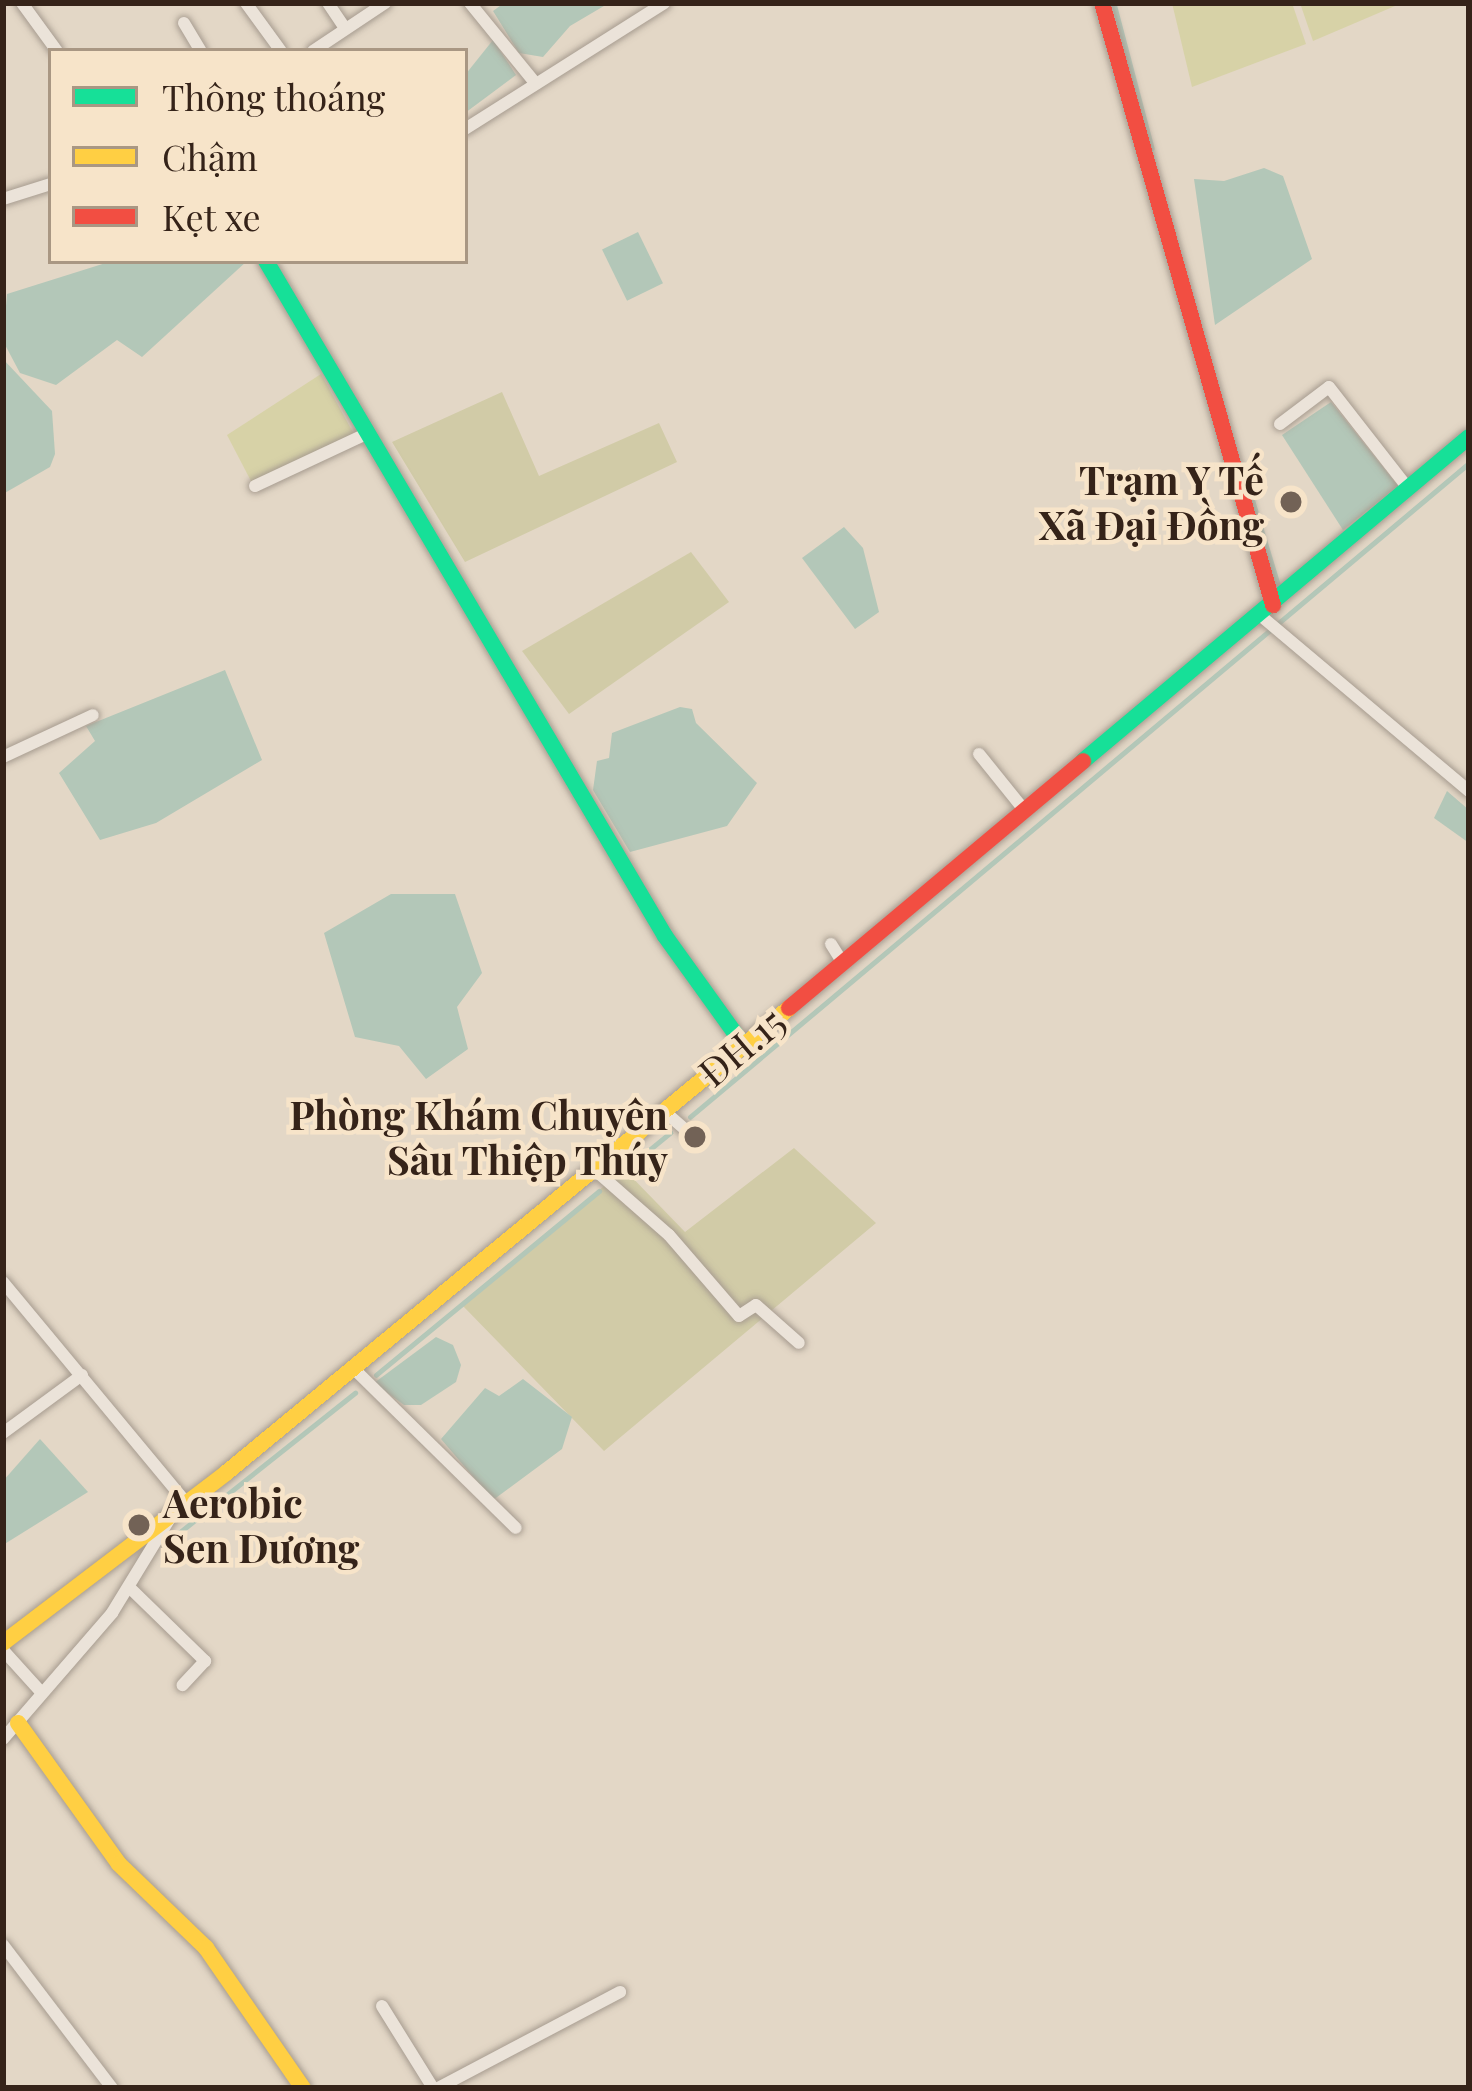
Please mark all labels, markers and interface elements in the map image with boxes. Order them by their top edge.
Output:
legend [48,48,468,264]
text: Thông thoáng [162,72,385,120]
text: Chậm [162,132,258,180]
text: Kẹt xe [162,192,261,240]
place label: Trạm Y Tế Xã Đại Đồng [1039,457,1264,548]
marker: Trạm Y Tế Xã Đại Đồng [1275,486,1307,518]
street label: ĐH.15 [689,997,793,1095]
place label: Phòng Khám Chuyên Sâu Thiệp Thúy [289,1092,668,1183]
marker: Phòng Khám Chuyên Sâu Thiệp Thúy [679,1121,711,1153]
place label: Aerobic Sen Dương [163,1480,359,1571]
marker: Aerobic Sen Dương [126,1512,152,1538]

